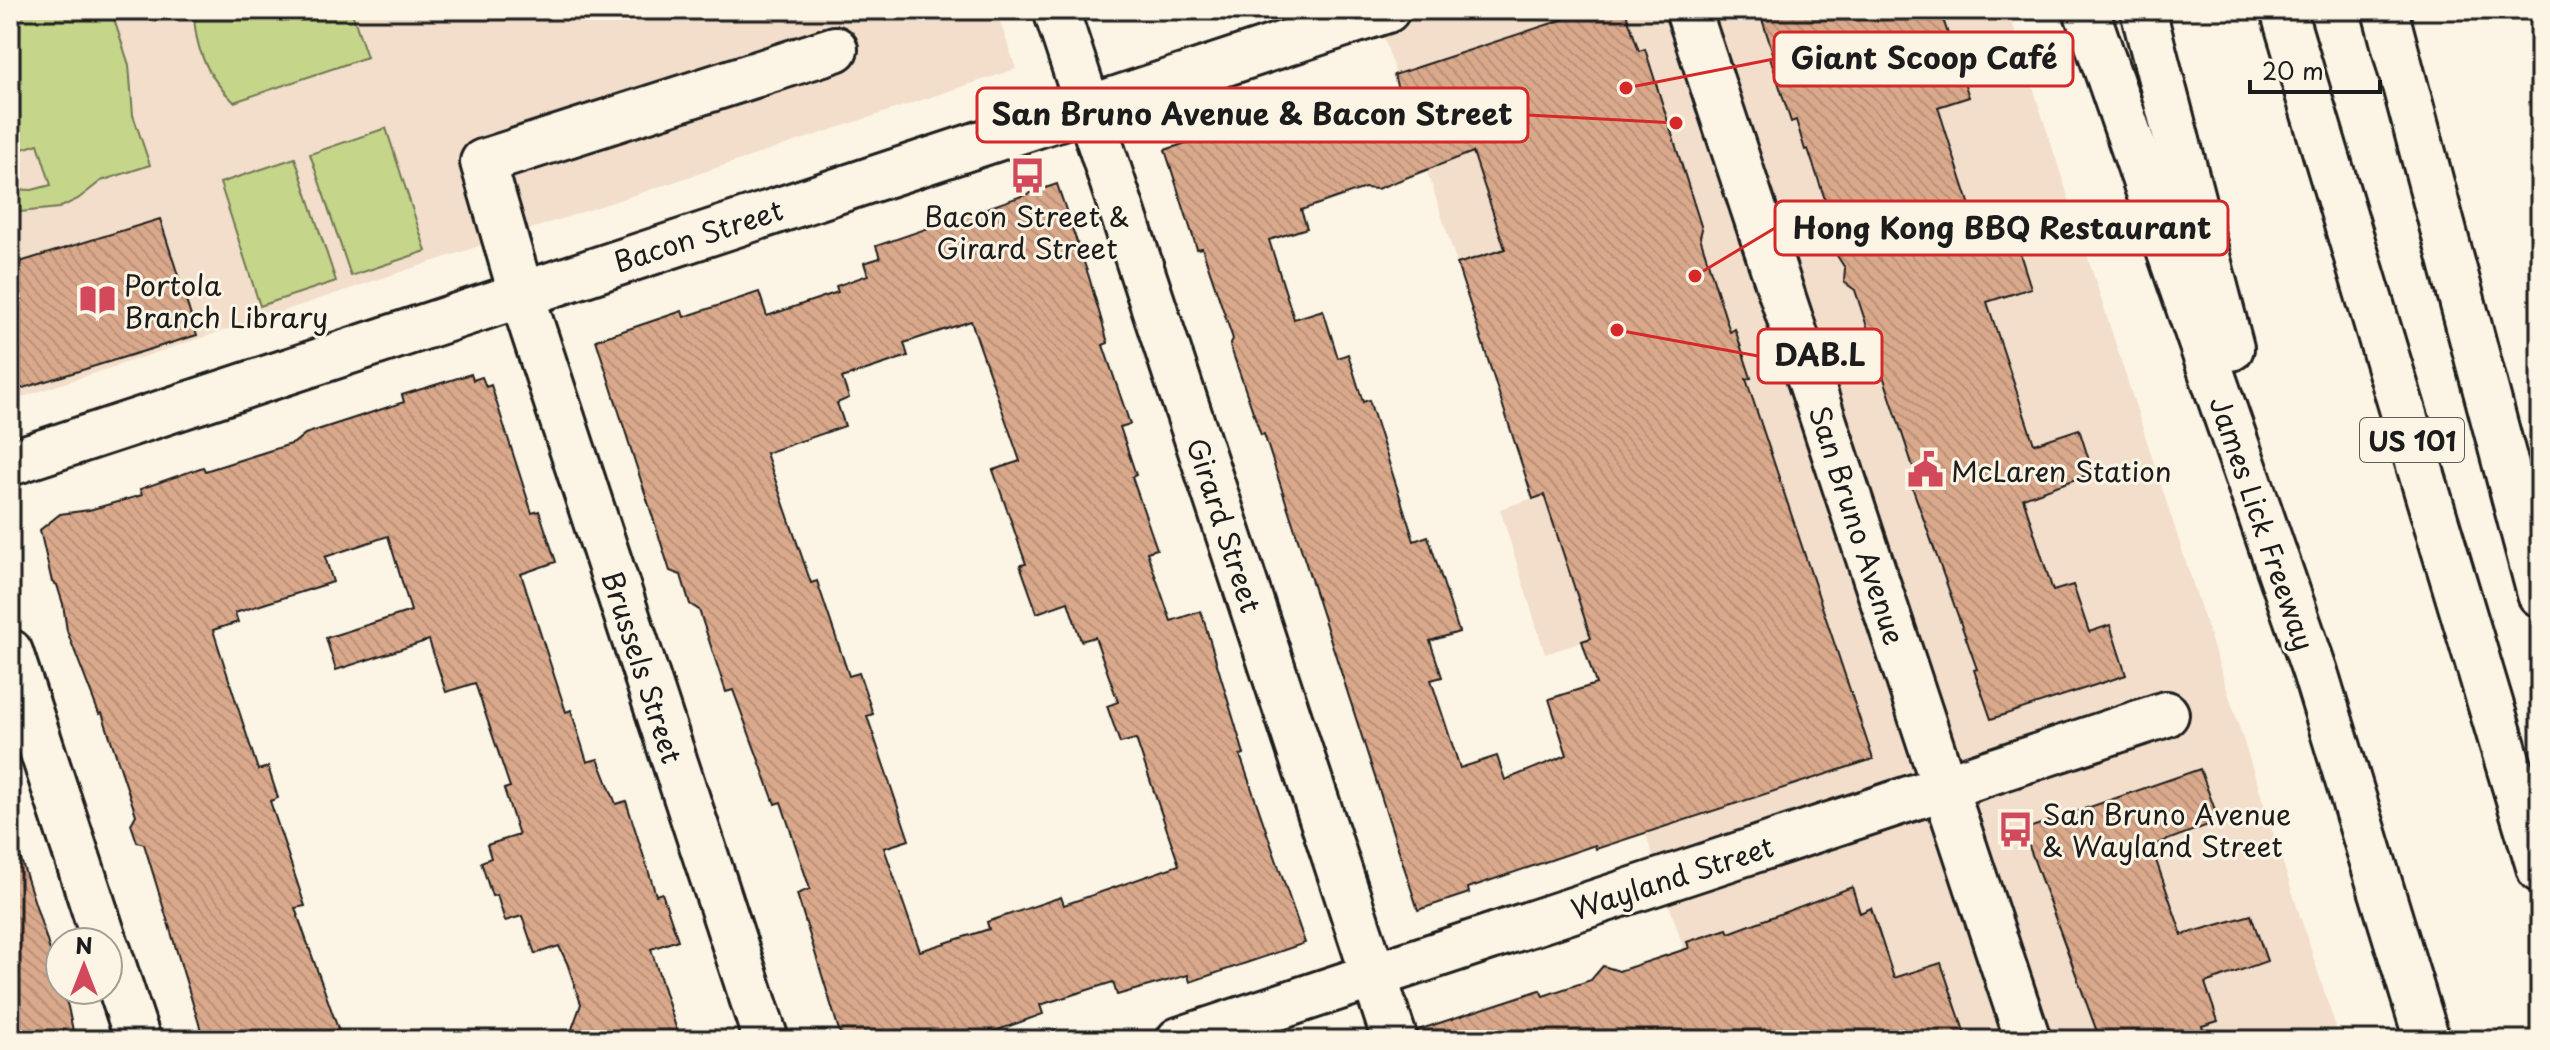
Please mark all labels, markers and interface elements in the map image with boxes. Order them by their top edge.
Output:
callout: Giant Scoop Café [1774,32,2073,86]
text: Giant Scoop Café [1791,34,2057,79]
scale bar [2250,44,2380,94]
text: 20 m [2262,52,2324,88]
callout: San Bruno Avenue & Bacon Street [977,88,1528,142]
text: San Bruno Avenue & Bacon Street [991,90,1513,135]
bus stop icon: Bacon Street & Girard Street [1008,156,1046,194]
street label: Bacon Street [608,187,788,283]
place label: Bacon Street & Girard Street [924,194,1130,269]
callout: Hong Kong BBQ Restaurant [1775,201,2228,255]
text: Hong Kong BBQ Restaurant [1793,204,2211,249]
place label: Portola Branch Library [124,263,328,338]
library icon: Portola Branch Library [79,281,117,319]
callout: DAB.L [1758,329,1882,383]
text: DAB.L [1774,331,1866,376]
street label: James Lick Freeway [2199,390,2327,656]
street label: San Bruno Avenue [1799,400,1917,650]
road number: US 101 [2360,418,2464,462]
street label: Girard Street [1177,432,1273,618]
place label: McLaren Station [1951,449,2172,492]
public building icon: McLaren Station [1906,451,1944,489]
street label: Brussels Street [592,565,694,769]
place label: San Bruno Avenue & Wayland Street [2042,792,2291,867]
bus stop icon: San Bruno Avenue & Wayland Street [1997,810,2035,848]
street label: Wayland Street [1565,824,1779,930]
north arrow [44,926,124,1006]
text: N [75,928,93,961]

